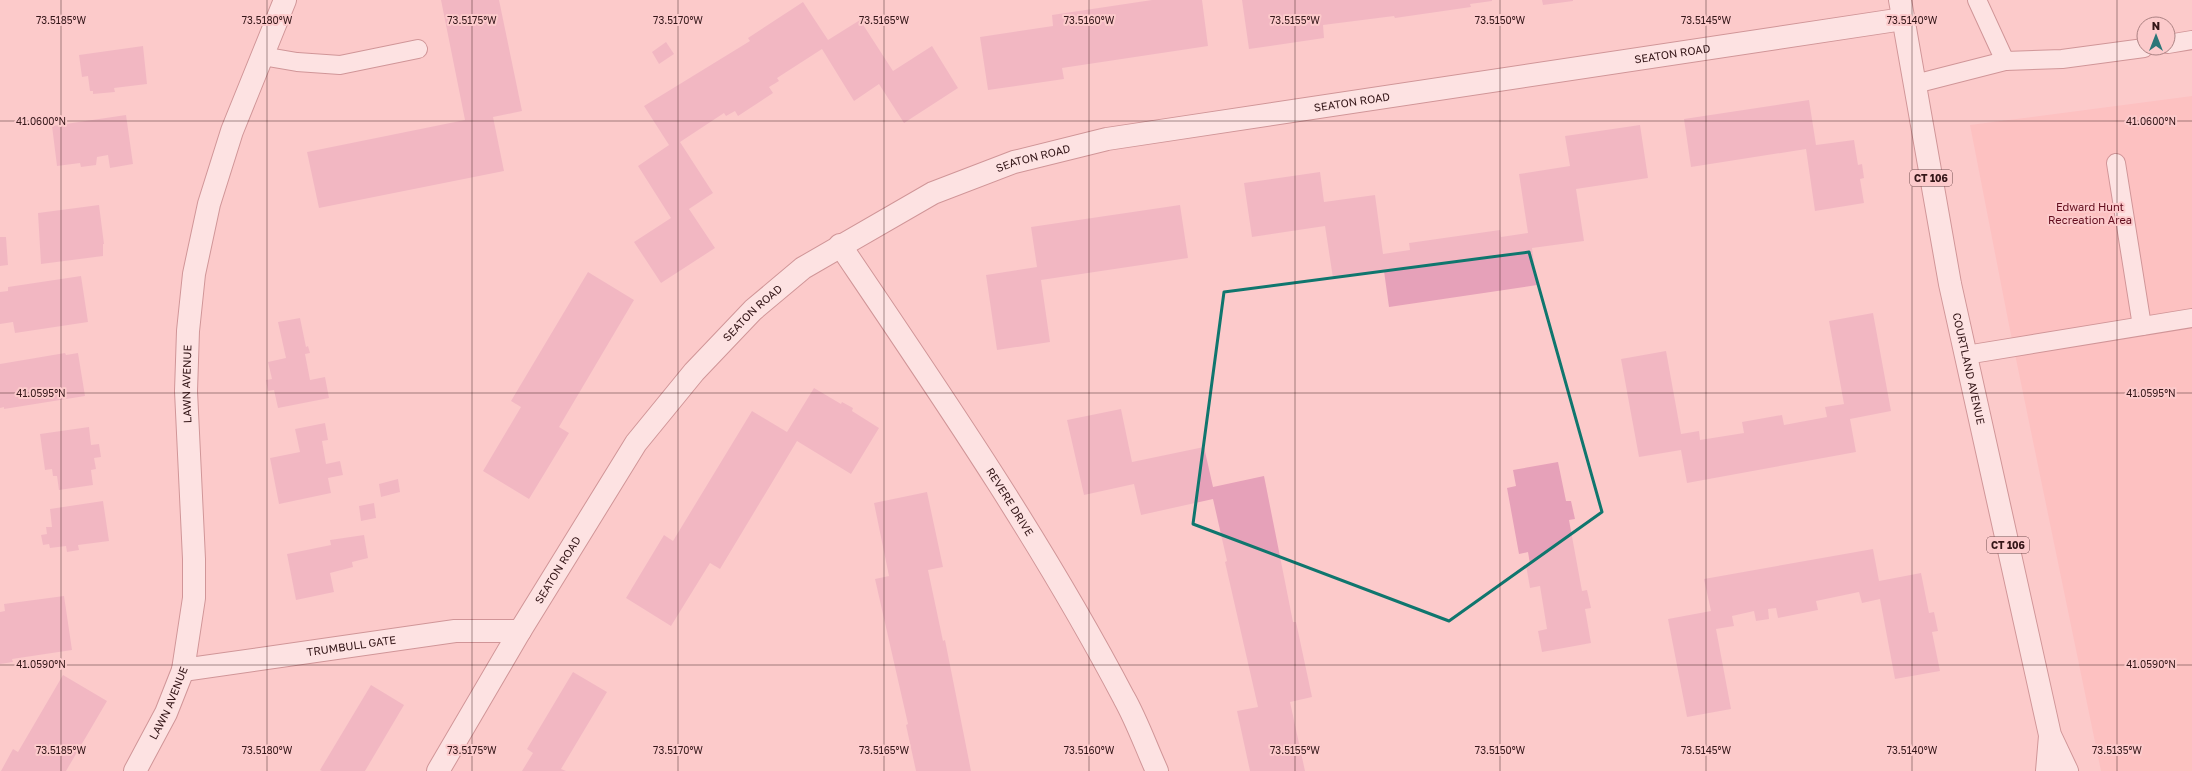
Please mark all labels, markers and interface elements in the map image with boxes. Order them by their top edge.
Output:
text: 73.5185°W [36,14,86,26]
text: 73.5180°W [242,14,293,26]
text: 73.5175°W [447,14,497,26]
text: 73.5170°W [653,14,703,26]
text: 73.5165°W [859,14,909,26]
text: 73.5160°W [1064,14,1115,26]
text: 73.5155°W [1270,14,1320,26]
text: 73.5150°W [1475,14,1526,26]
text: 73.5145°W [1681,14,1731,26]
text: 73.5140°W [1887,14,1938,26]
north arrow [2136,16,2176,56]
text: N [2152,19,2160,32]
street label: SEATON ROAD [1633,41,1711,65]
street label: SEATON ROAD [1313,89,1391,114]
text: 41.0600°N [16,115,66,127]
text: 41.0600°N [2126,115,2176,127]
street label: SEATON ROAD [994,141,1072,174]
road number: CT 106 [1910,170,1952,186]
park label: Edward Hunt Recreation Area [2048,200,2132,226]
street label: SEATON ROAD [720,281,785,344]
street label: COURTLAND AVENUE [1951,311,1988,426]
street label: LAWN AVENUE [179,344,194,424]
text: 41.0595°N [16,387,66,399]
text: 41.0595°N [2126,387,2176,399]
street label: REVERE DRIVE [984,465,1037,538]
street label: SEATON ROAD [532,533,583,606]
road number: CT 106 [1987,537,2029,553]
street label: TRUMBULL GATE [306,633,397,658]
text: 41.0590°N [16,658,66,670]
text: 41.0590°N [2126,658,2176,670]
street label: LAWN AVENUE [146,664,190,741]
text: 73.5185°W [36,744,86,756]
text: 73.5180°W [242,744,293,756]
text: 73.5175°W [447,744,497,756]
text: 73.5170°W [653,744,703,756]
text: 73.5165°W [859,744,909,756]
text: 73.5160°W [1064,744,1115,756]
text: 73.5155°W [1270,744,1320,756]
text: 73.5150°W [1475,744,1526,756]
text: 73.5145°W [1681,744,1731,756]
text: 73.5140°W [1887,744,1938,756]
text: 73.5135°W [2092,744,2142,756]

